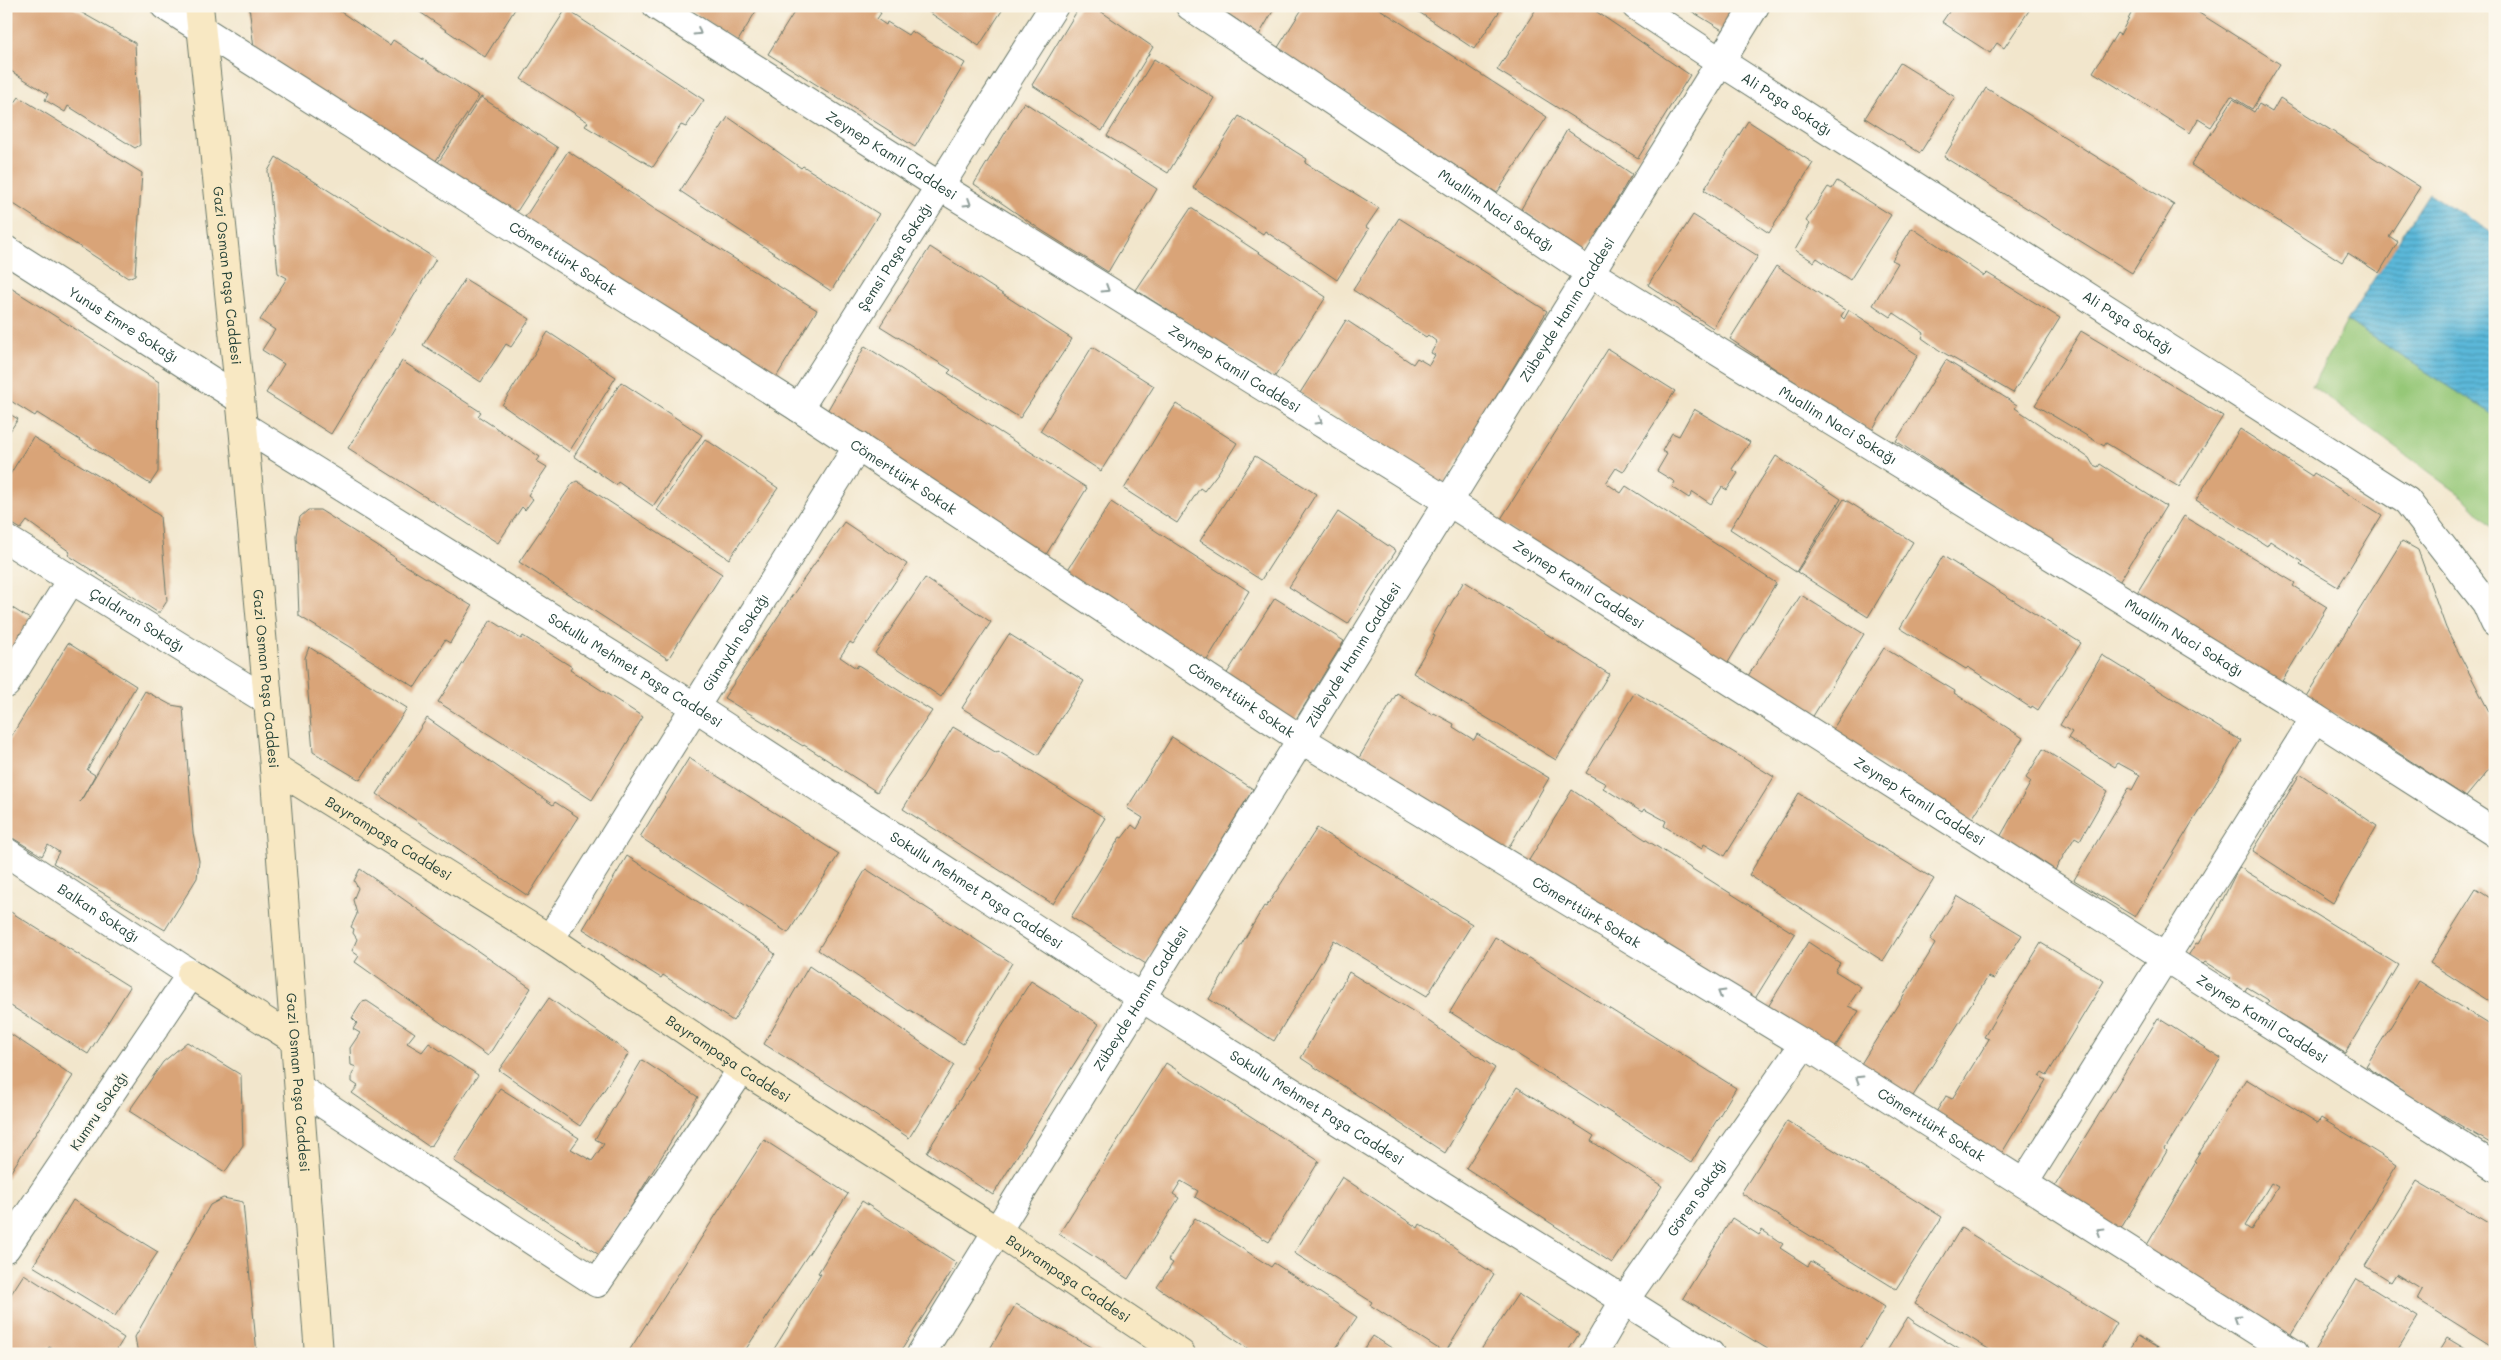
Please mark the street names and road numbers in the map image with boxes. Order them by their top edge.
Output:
street label: Ali Paşa Sokağı [1738,68,1836,140]
street label: Zeynep Kamil Caddesi [823,106,961,204]
street label: Muallim Naci Sokağı [1435,164,1558,255]
street label: Gazi Osman Paşa Caddesi [209,185,247,366]
street label: Şemsi Paşa Sokağı [853,198,936,315]
street label: Cömerttürk Sokak [506,217,620,299]
street label: Zübeyde Hanım Caddesi [1515,233,1619,385]
street label: Yunus Emre Sokağı [64,282,183,367]
street label: Ali Paşa Sokağı [2079,286,2177,358]
street label: Zeynep Kamil Caddesi [1165,320,1304,417]
street label: Muallim Naci Sokağı [1776,381,1901,468]
street label: Cömerttürk Sokak [847,435,961,519]
street label: Zeynep Kamil Caddesi [1510,535,1648,633]
street label: Zübeyde Hanım Caddesi [1301,579,1405,731]
street label: Çaldıran Sokağı [86,583,188,656]
street label: Gazi Osman Paşa Caddesi [249,588,284,769]
street label: Günaydın Sokağı [697,589,773,695]
street label: Muallim Naci Sokağı [2122,594,2247,681]
street label: Sokullu Mehmet Paşa Caddesi [545,608,726,731]
street label: Cömerttürk Sokak [1185,658,1299,742]
street label: Zeynep Kamil Caddesi [1851,752,1989,849]
street label: Bayrampaşa Caddesi [322,791,456,884]
street label: Sokullu Mehmet Paşa Caddesi [887,827,1067,953]
street label: Cömerttürk Sokak [1529,872,1645,952]
street label: Balkan Sokağı [54,879,144,947]
street label: Zübeyde Hanım Caddesi [1089,922,1192,1074]
street label: Zeynep Kamil Caddesi [2193,970,2332,1067]
street label: Gazi Osman Paşa Caddesi [282,992,315,1172]
street label: Bayrampaşa Caddesi [663,1010,794,1106]
street label: Sokullu Mehmet Paşa Caddesi [1226,1045,1408,1169]
street label: Kumru Sokağı [65,1068,132,1154]
street label: Cömerttürk Sokak [1874,1083,1989,1165]
street label: Gören Sokağı [1662,1154,1730,1240]
street label: Bayrampaşa Caddesi [1003,1230,1134,1327]

